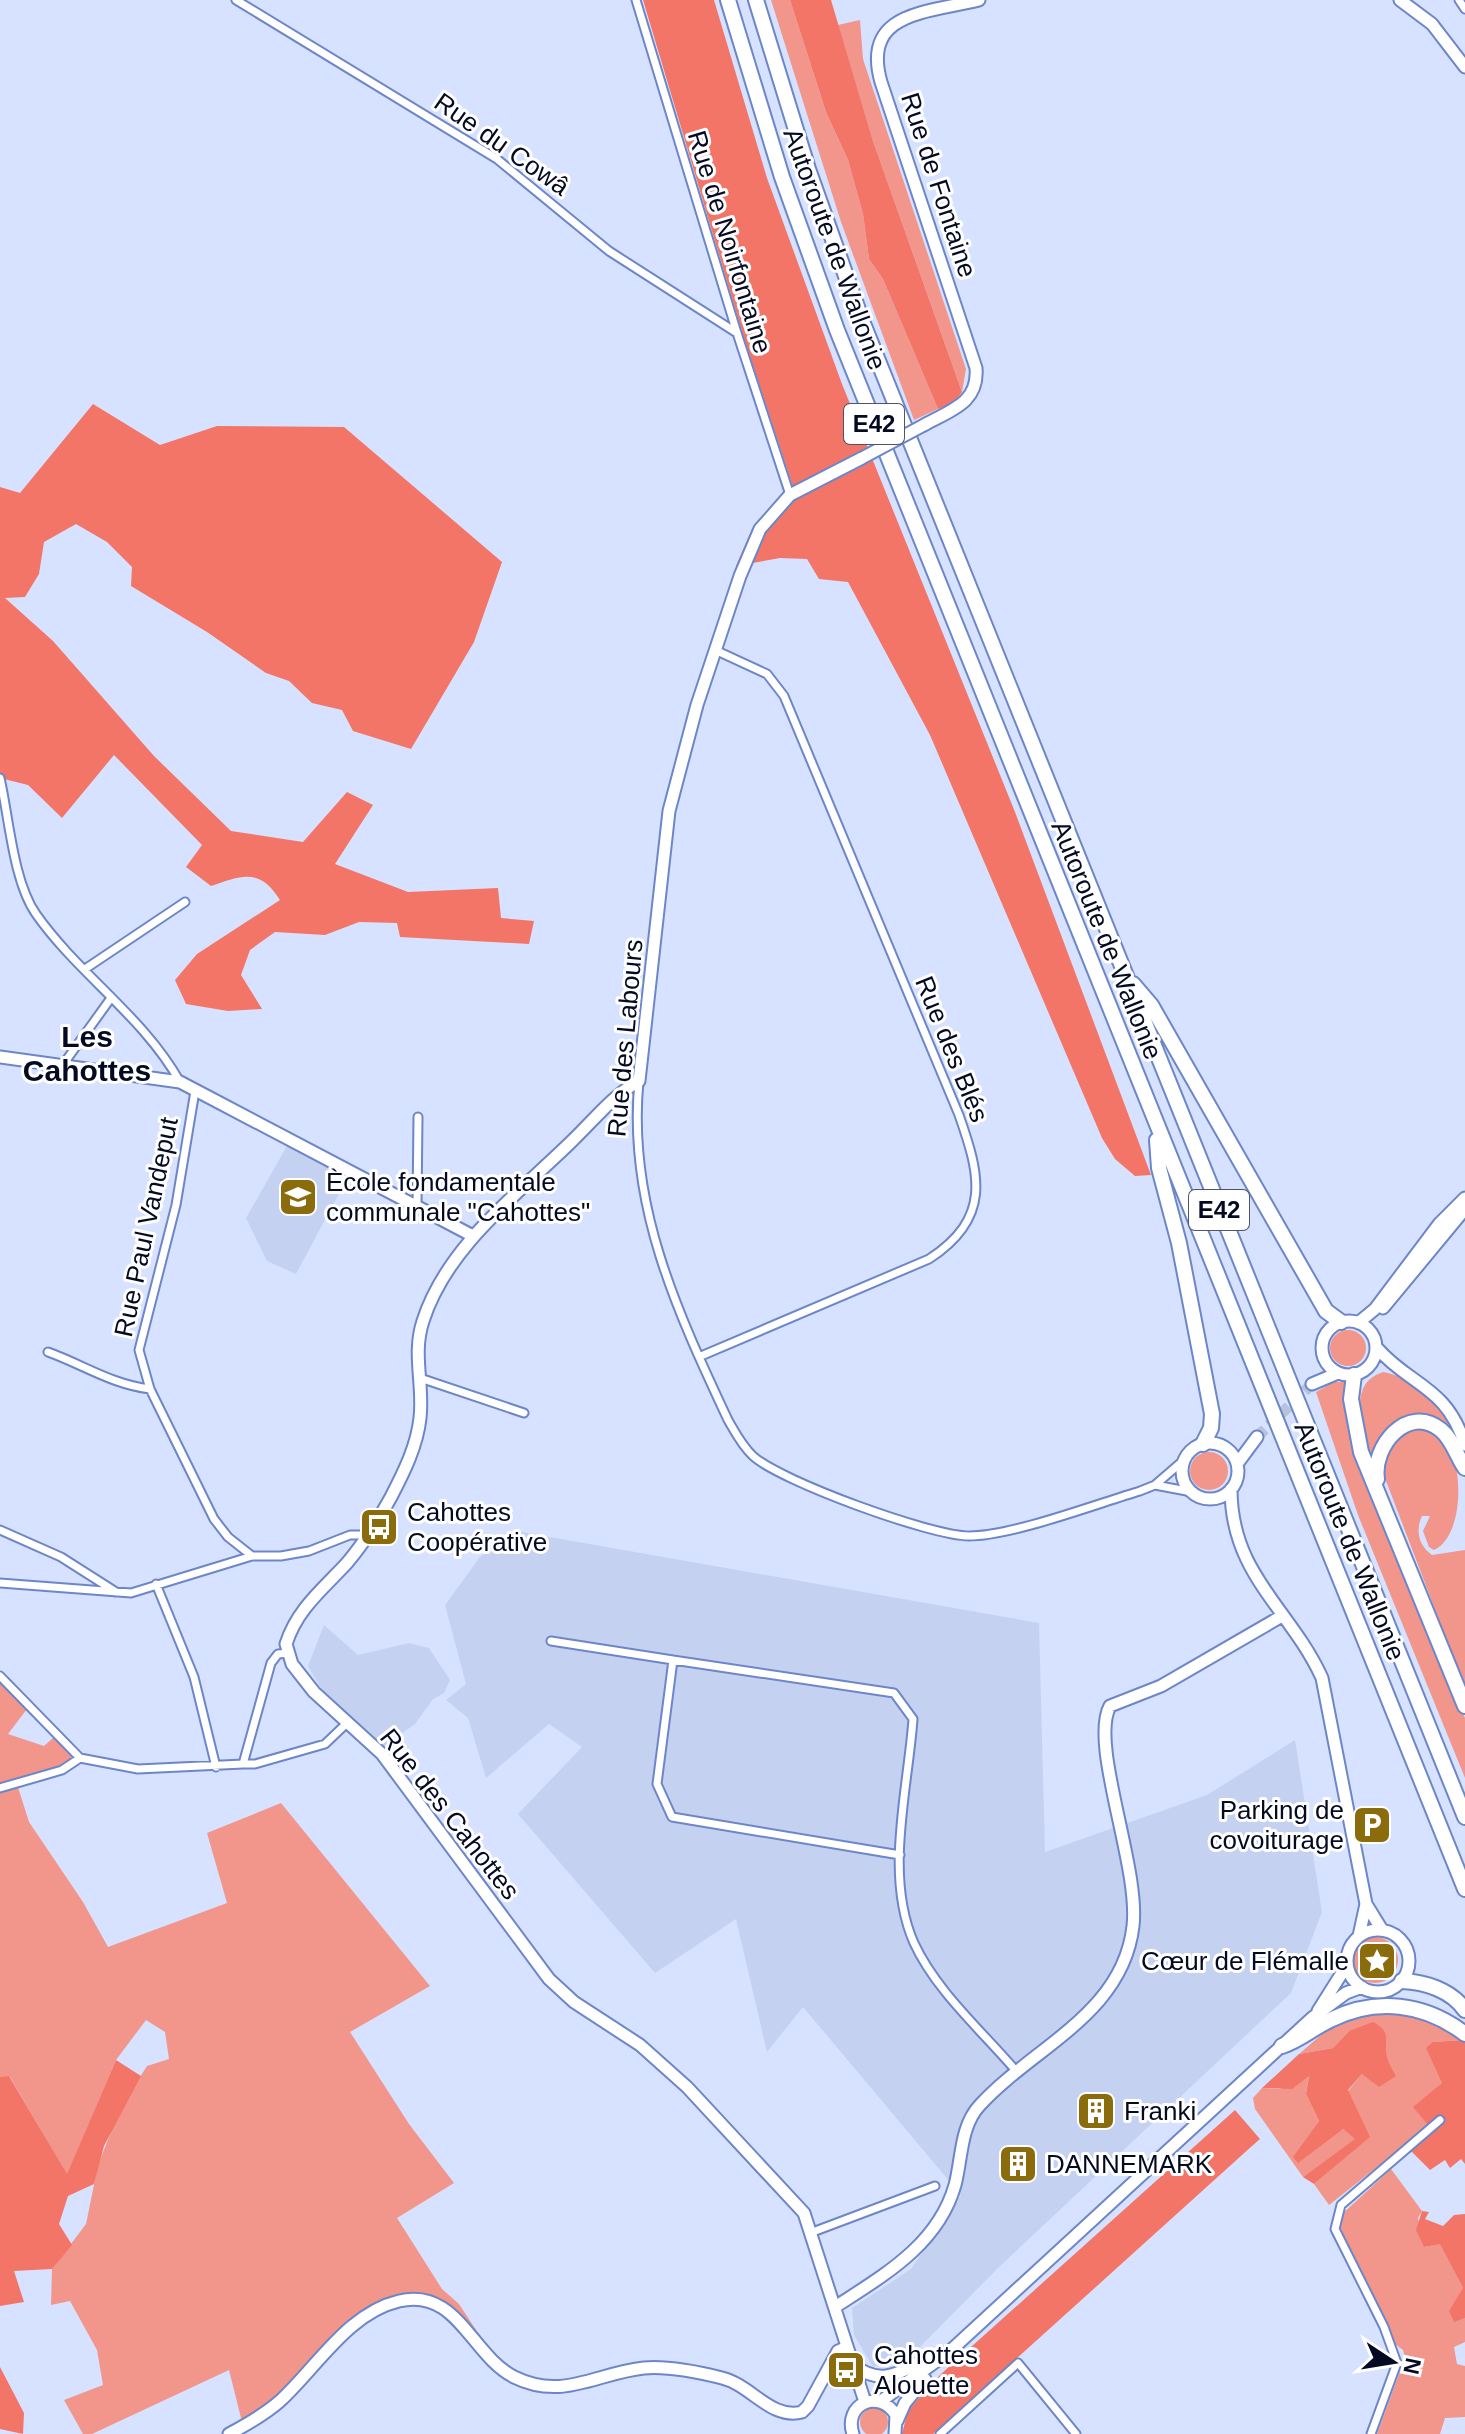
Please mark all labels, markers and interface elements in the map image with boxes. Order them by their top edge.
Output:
street label: Rue du Cowâ [429,87,576,202]
street label: Rue de Fontaine [895,89,983,281]
street label: Autoroute de Wallonie [777,124,893,374]
street label: Rue de Noirfontaine [682,127,778,357]
road number: E42 [844,404,904,444]
street label: Autoroute de Wallonie [1045,816,1169,1064]
street label: Rue des Labours [601,938,649,1138]
street label: Rue des Blés [909,972,995,1126]
district label: Les Cahottes [23,1020,151,1087]
street label: Rue Paul Vandeput [108,1114,184,1339]
place label: Ècole fondamentale communale "Cahottes" [326,1167,590,1227]
school or university icon: Ècole fondamentale communale "Cahottes" [277,1176,319,1218]
road number: E42 [1189,1190,1249,1230]
street label: Autoroute de Wallonie [1288,1417,1412,1665]
place label: Cahottes Coopérative [407,1497,547,1557]
bus stop icon: Cahottes Coopérative [358,1506,400,1548]
street label: Rue des Cahottes [374,1723,526,1905]
place label: Parking de covoiturage [1210,1795,1344,1855]
parking icon: Parking de covoiturage [1351,1804,1393,1846]
place icon: Cœur de Flémalle [1356,1940,1398,1982]
place label: Cœur de Flémalle [1141,1946,1349,1976]
building icon: Franki [1075,2090,1117,2132]
place label: Franki [1124,2096,1196,2126]
building icon: DANNEMARK [997,2143,1039,2185]
place label: DANNEMARK [1046,2149,1213,2179]
north arrow [1353,2322,1433,2402]
place label: Cahottes Alouette [874,2340,978,2400]
bus stop icon: Cahottes Alouette [825,2349,867,2391]
text: N [1398,2356,1426,2376]

